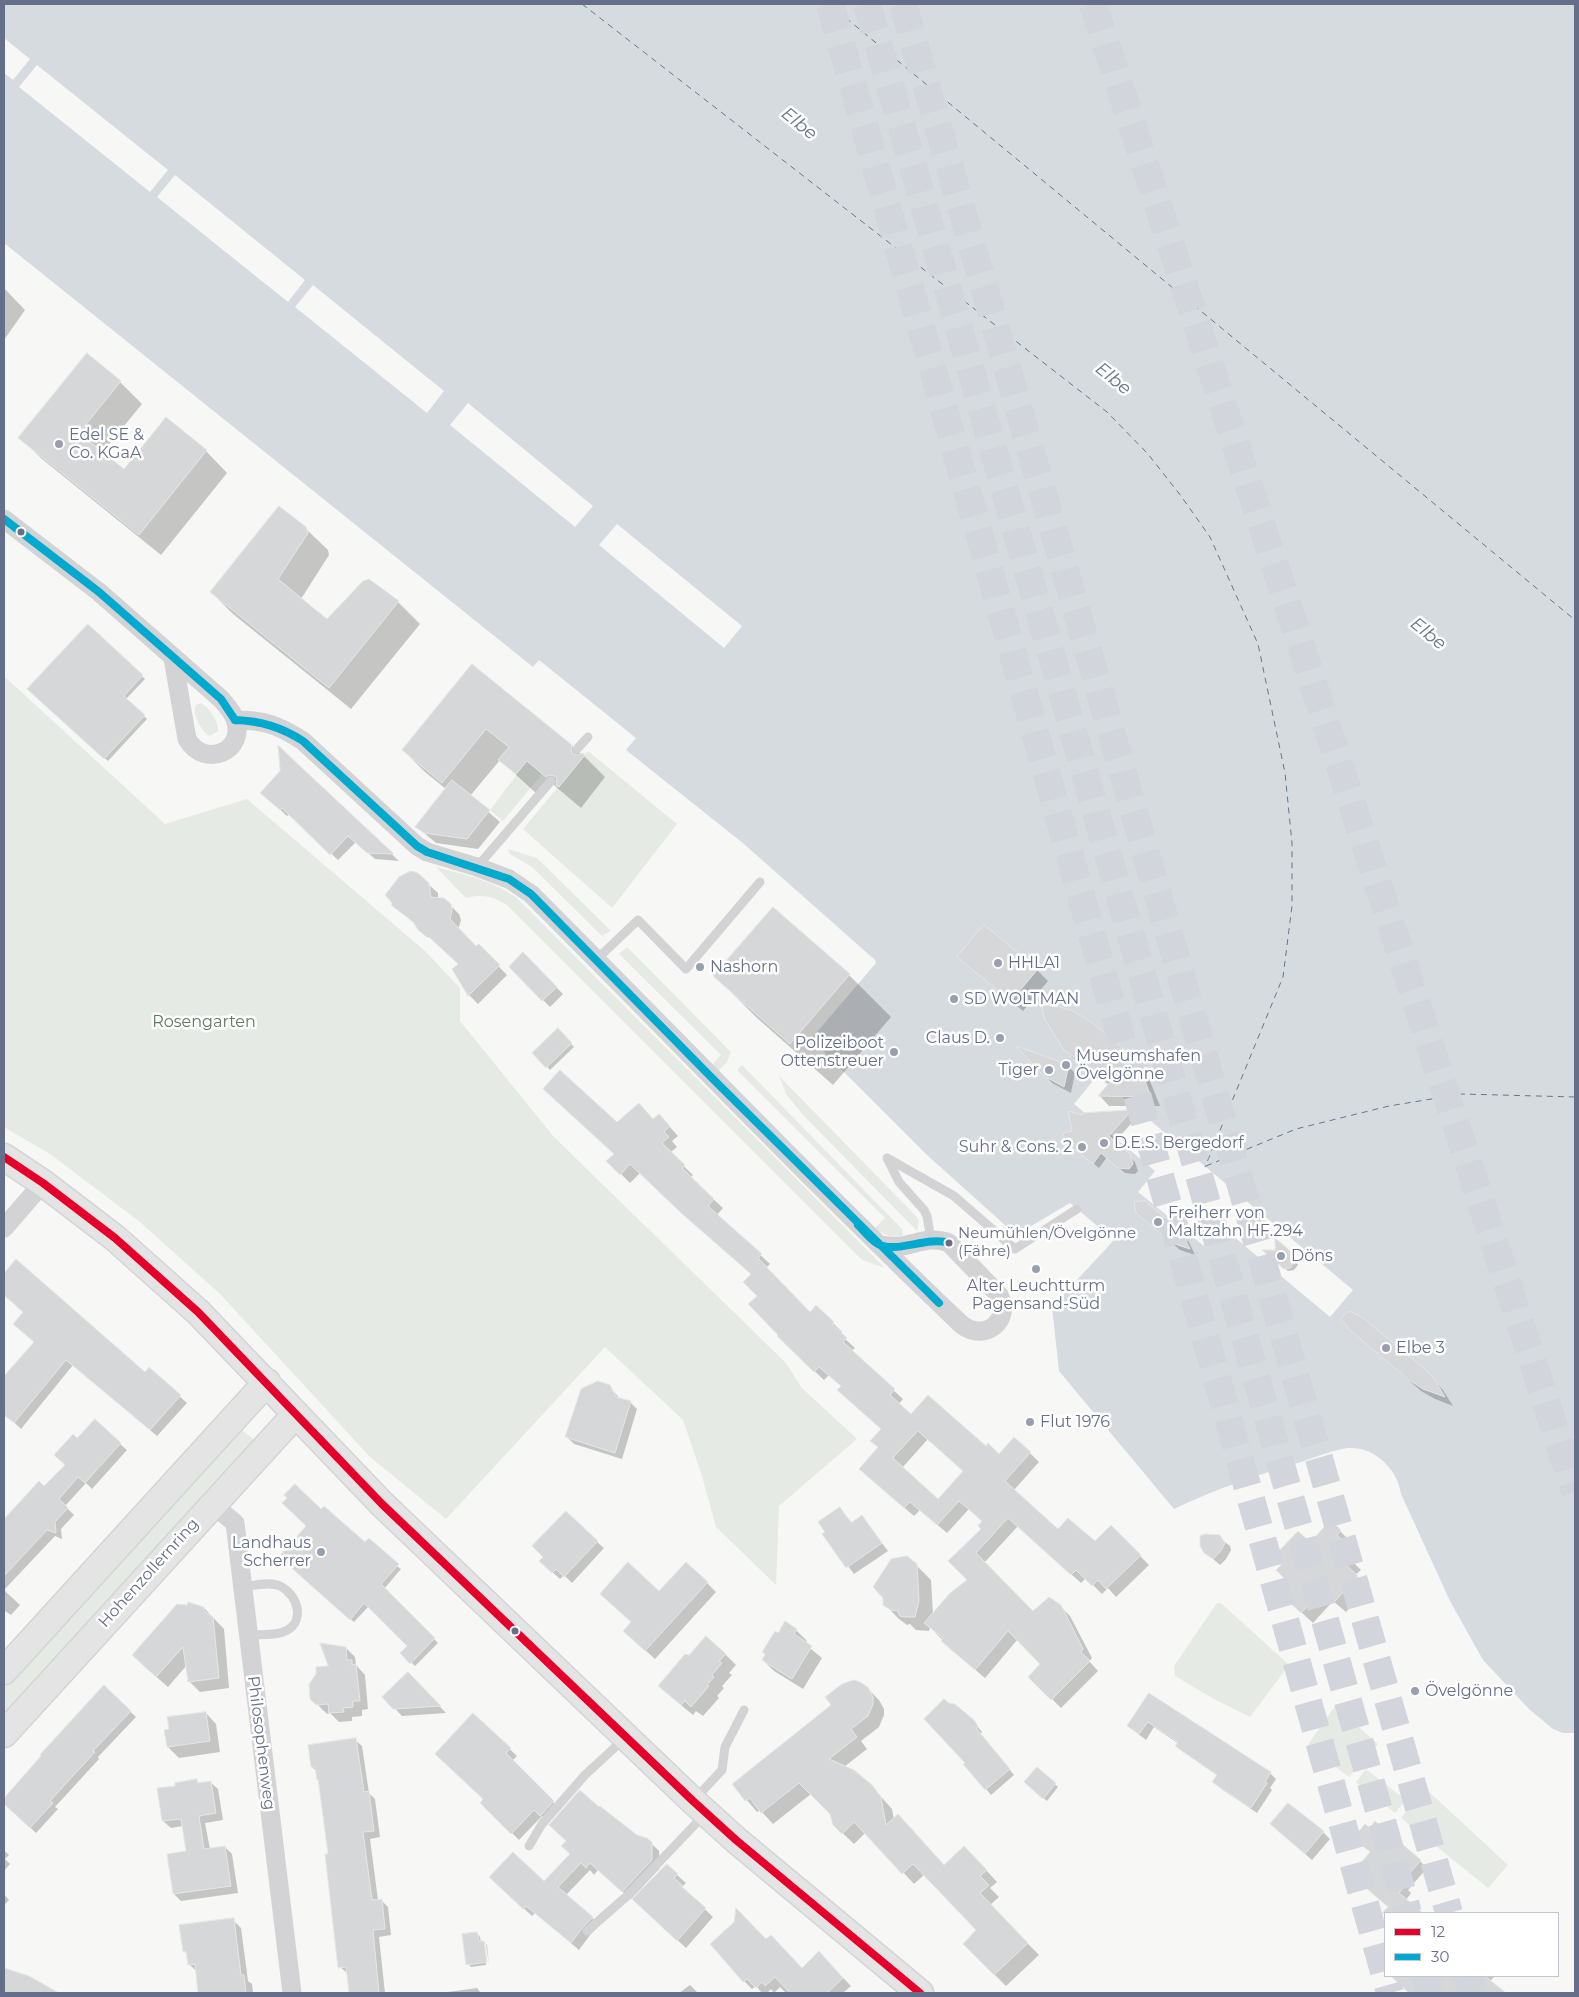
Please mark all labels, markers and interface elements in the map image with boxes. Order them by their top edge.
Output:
water label: Elbe [777,103,821,145]
water label: Elbe [1091,358,1135,400]
place label: Edel SE & Co. KGaA [69,425,144,463]
marker: Edel SE & Co. KGaA [53,438,65,450]
unlabelled marker [16,527,26,537]
water label: Elbe [1406,613,1450,655]
place label: HHLA1 [1008,953,1060,973]
place label: Nashorn [710,957,778,977]
marker: HHLA1 [992,957,1004,969]
marker: Nashorn [694,961,706,973]
place label: SD WOLTMAN [964,989,1079,1009]
marker: SD WOLTMAN [948,993,960,1005]
park label: Rosengarten [152,1012,256,1032]
place label: Claus D. [926,1028,990,1048]
marker: Claus D. [994,1032,1006,1044]
place label: Polizeiboot Ottenstreuer [781,1033,884,1071]
marker: Polizeiboot Ottenstreuer [888,1046,900,1058]
place label: Museumshafen Övelgönne [1076,1046,1201,1084]
marker: Museumshafen Övelgönne [1060,1059,1072,1071]
place label: Tiger [998,1060,1039,1080]
marker: Tiger [1043,1064,1055,1076]
place label: D.E.S. Bergedorf [1114,1133,1244,1153]
place label: Suhr & Cons. 2 [959,1137,1072,1157]
marker: D.E.S. Bergedorf [1098,1137,1110,1149]
marker: Suhr & Cons. 2 [1076,1141,1088,1153]
place label: Freiherr von Maltzahn HF.294 [1168,1203,1303,1241]
marker: Freiherr von Maltzahn HF.294 [1152,1216,1164,1228]
place label: Neumühlen/Övelgönne (Fähre) [958,1225,1136,1260]
marker: Neumühlen/Övelgönne (Fähre) [944,1238,954,1248]
place label: Döns [1291,1246,1333,1266]
marker: Döns [1275,1250,1287,1262]
marker: Alter Leuchtturm Pagensand-Süd [1030,1263,1042,1275]
place label: Alter Leuchtturm Pagensand-Süd [967,1276,1105,1314]
place label: Elbe 3 [1396,1338,1445,1358]
marker: Elbe 3 [1380,1342,1392,1354]
place label: Flut 1976 [1040,1412,1110,1432]
marker: Flut 1976 [1024,1416,1036,1428]
street label: Hohenzollernring [95,1514,203,1632]
place label: Landhaus Scherrer [232,1533,311,1571]
marker: Landhaus Scherrer [315,1546,327,1558]
unlabelled marker [510,1626,520,1636]
street label: Philosophenweg [243,1675,279,1811]
place label: Övelgönne [1425,1681,1513,1701]
marker: Övelgönne [1409,1685,1421,1697]
legend [1384,1912,1559,1977]
text: 12 [1431,1922,1445,1941]
text: 30 [1431,1947,1449,1966]

